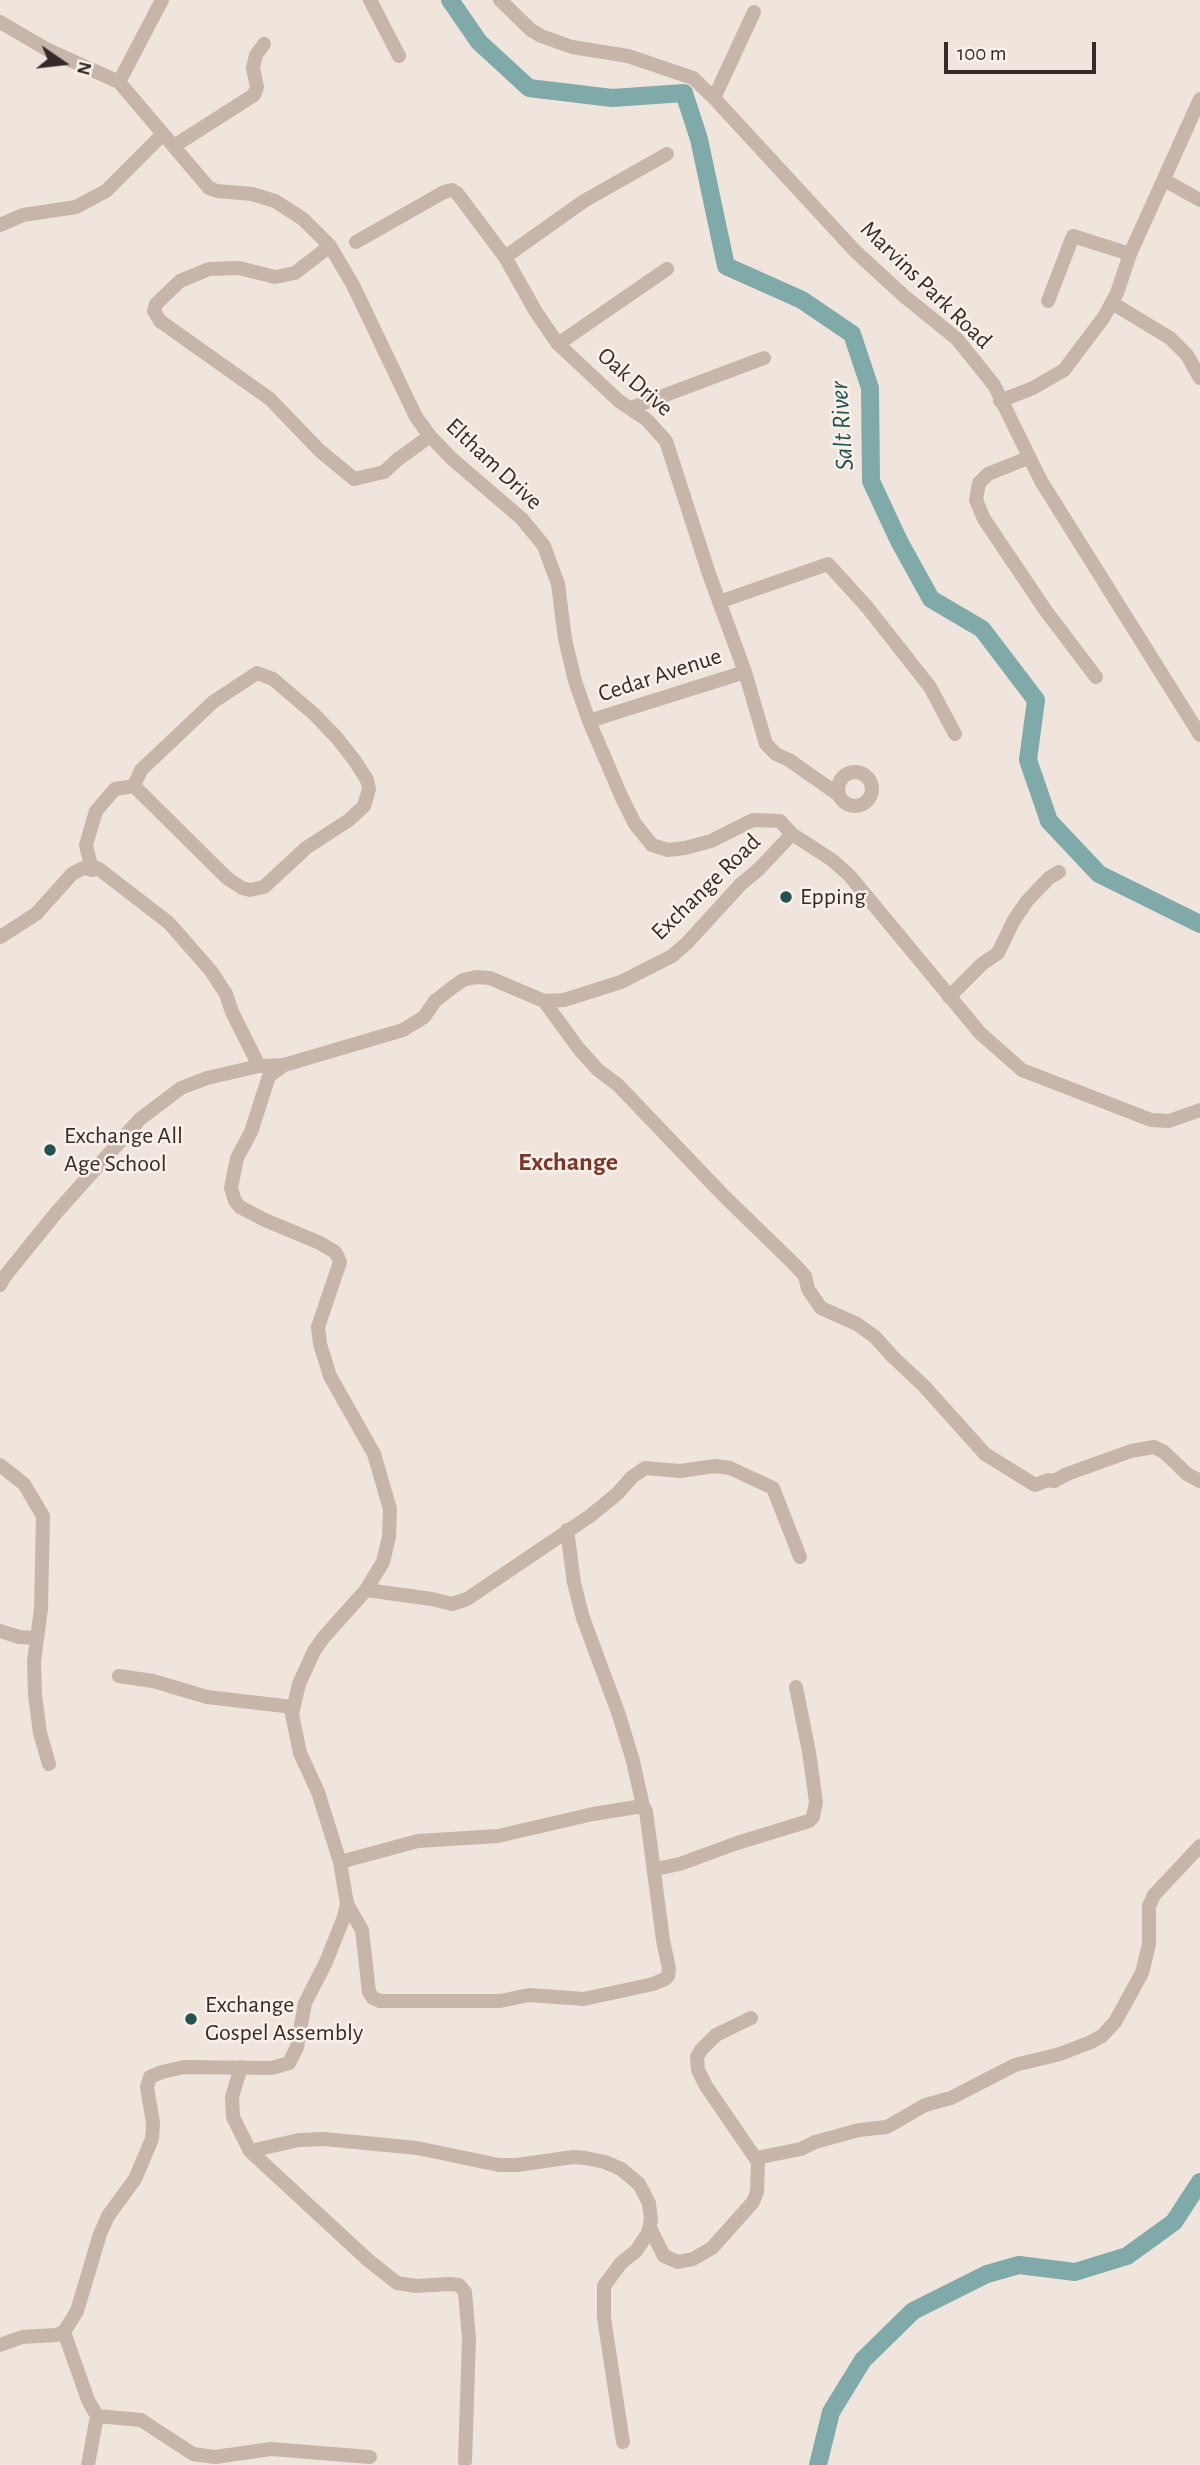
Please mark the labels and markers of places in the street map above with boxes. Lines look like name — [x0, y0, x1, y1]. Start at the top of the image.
place label: Epping — [800, 883, 866, 911]
marker: Epping — [778, 889, 794, 905]
place label: Exchange All Age School — [64, 1122, 183, 1178]
marker: Exchange All Age School — [42, 1142, 58, 1158]
place label: Exchange Gospel Assembly — [205, 1991, 363, 2047]
marker: Exchange Gospel Assembly — [183, 2011, 199, 2027]

